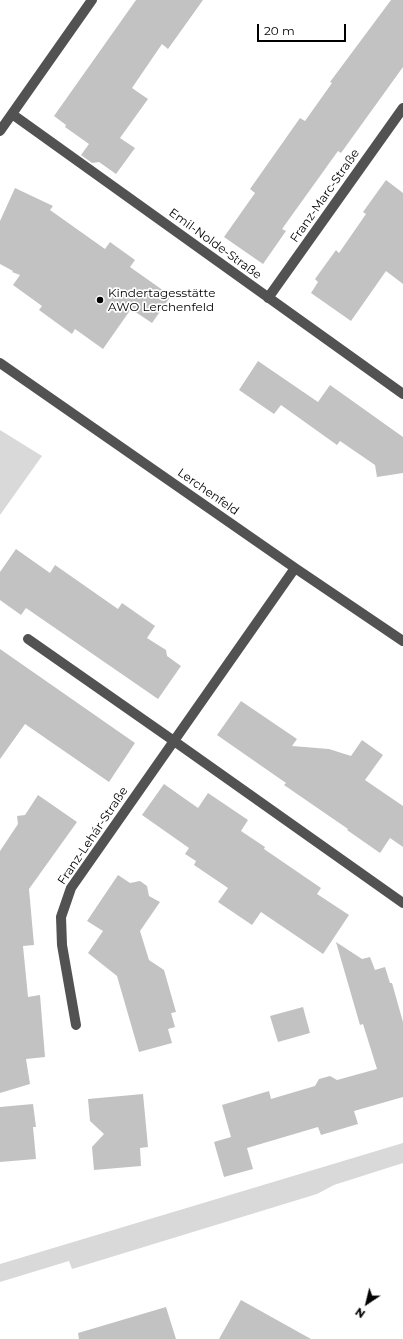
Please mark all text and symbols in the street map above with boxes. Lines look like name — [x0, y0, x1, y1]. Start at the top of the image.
scale bar — [259, 16, 348, 42]
text: 20 m — [264, 23, 295, 38]
street label: Franz-Marc-Straße — [287, 147, 363, 245]
street label: Emil-Nolde-Straße — [166, 206, 264, 282]
place label: Kindertagesstätte AWO Lerchenfeld — [108, 286, 215, 314]
marker: Kindertagesstätte AWO Lerchenfeld — [95, 295, 105, 305]
street label: Lerchenfeld — [175, 466, 241, 518]
street label: Franz-Lehár-Straße — [55, 784, 131, 888]
north arrow — [347, 1283, 387, 1323]
text: N — [352, 1305, 368, 1321]

